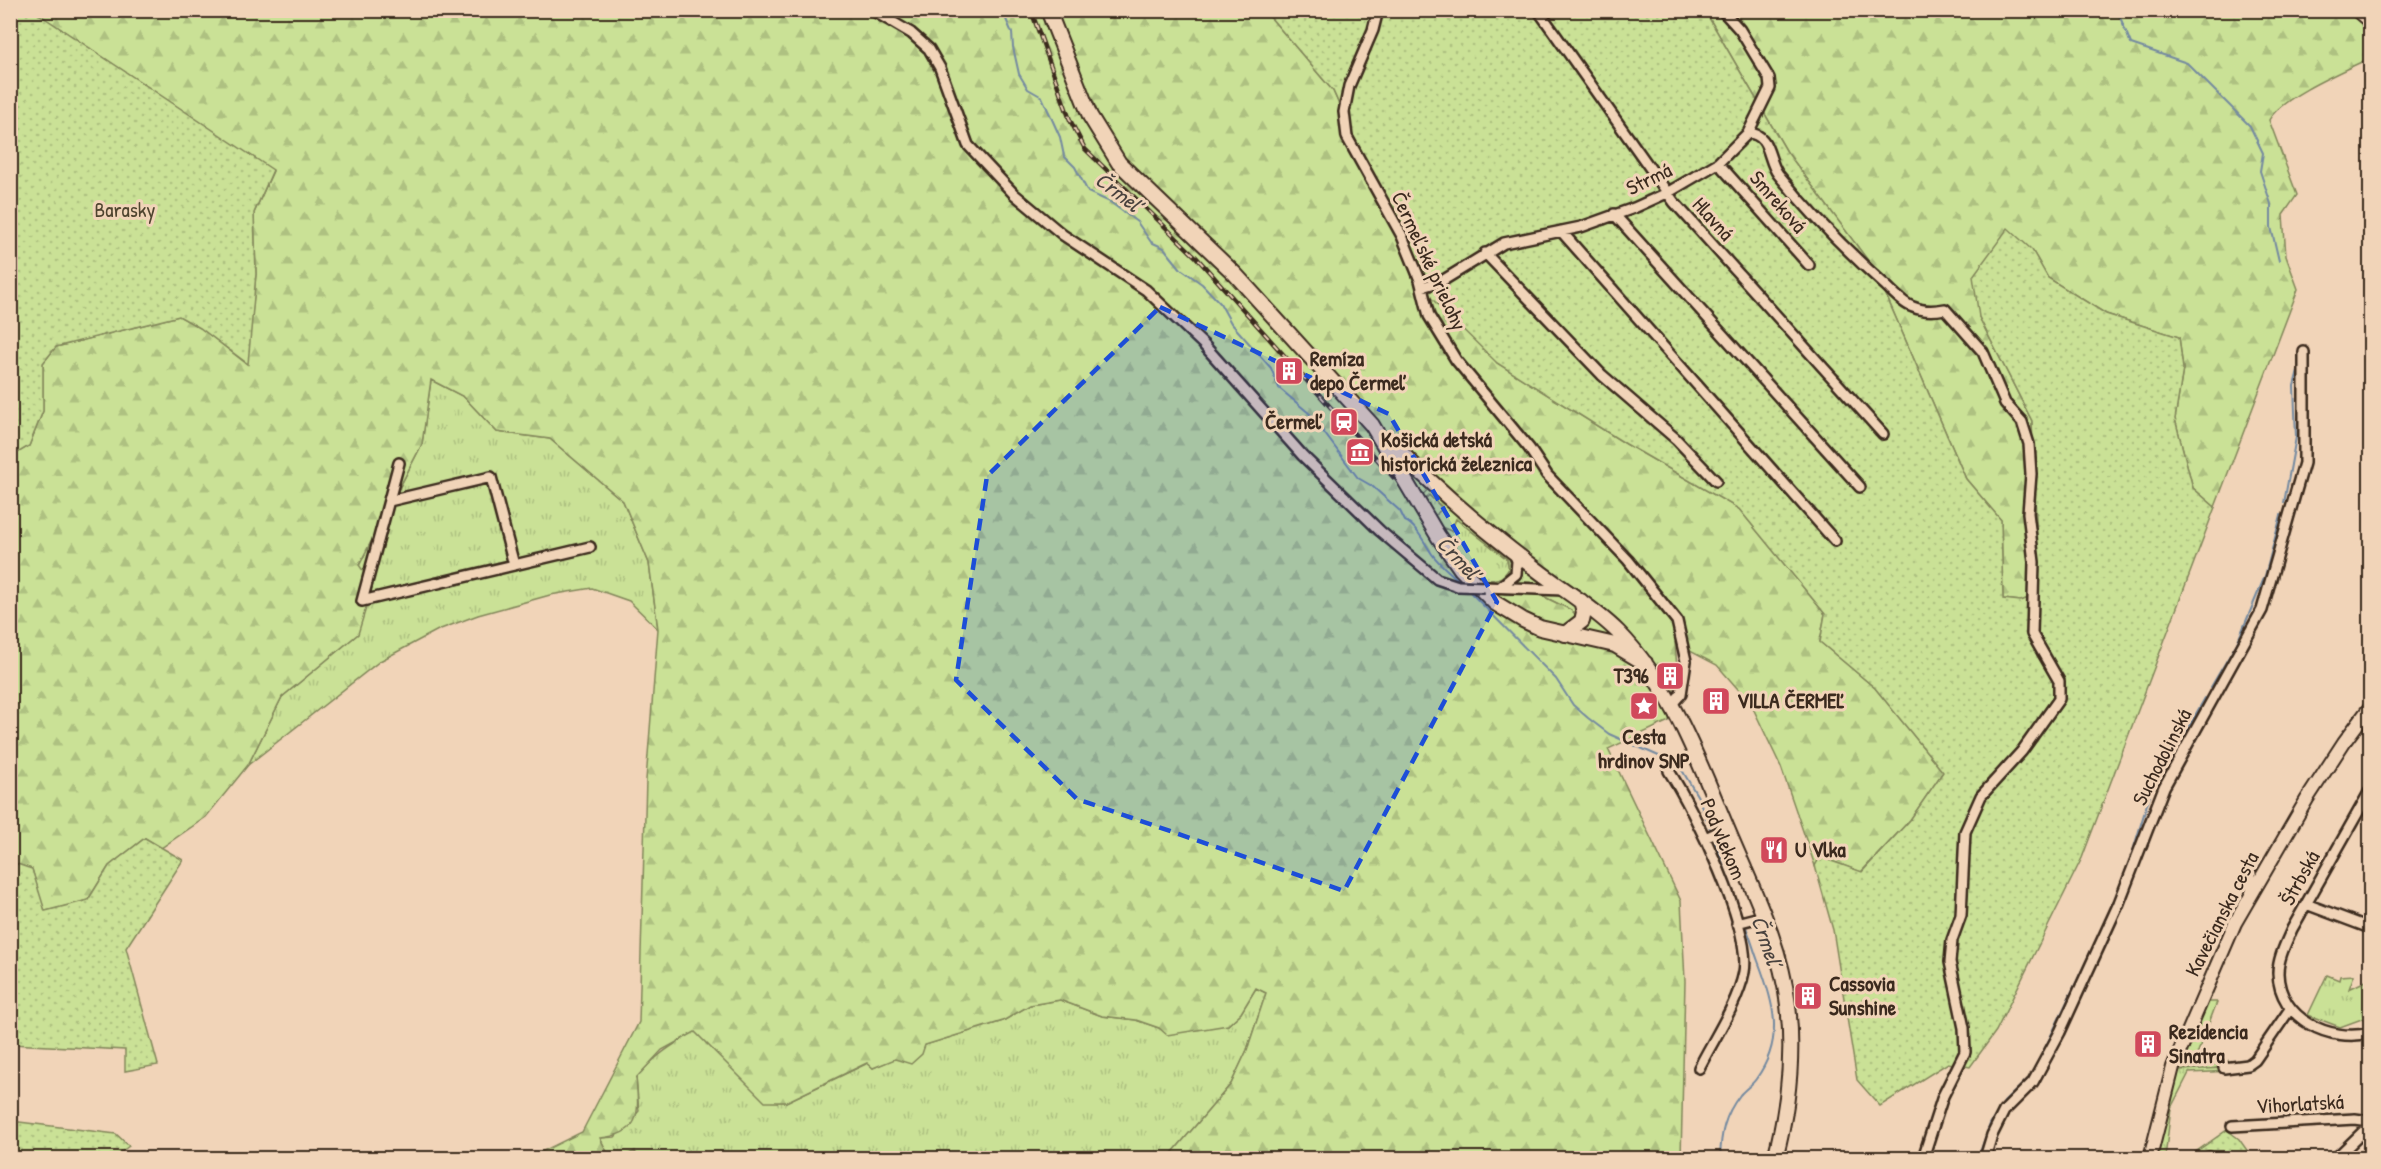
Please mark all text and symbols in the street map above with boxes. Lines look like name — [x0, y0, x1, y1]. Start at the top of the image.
street label: Strmá — [1621, 155, 1676, 202]
water label: Črmeľ — [1089, 164, 1151, 222]
street label: Smreková — [1743, 164, 1814, 239]
street label: Čermeľské prielohy — [1385, 187, 1474, 335]
street label: Hlavná — [1686, 190, 1741, 247]
park label: Barasky — [95, 195, 156, 224]
place label: Remíza depo Čermeľ — [1310, 344, 1407, 398]
building icon: Remíza depo Čermeľ — [1273, 355, 1305, 387]
station icon: Čermeľ — [1328, 406, 1360, 438]
place label: Čermeľ — [1265, 407, 1323, 436]
place label: Košická detská historická železnica — [1381, 425, 1533, 478]
museum icon: Košická detská historická železnica — [1344, 436, 1376, 468]
water label: Črmeľ — [1430, 529, 1490, 590]
building icon: T396 — [1654, 660, 1686, 692]
place label: T396 — [1613, 661, 1650, 690]
building icon: VILLA ČERMEĽ — [1700, 685, 1732, 717]
place label: VILLA ČERMEĽ — [1737, 686, 1845, 715]
place icon: Cesta hrdinov SNP — [1628, 690, 1660, 722]
street label: Suchodolinská — [2125, 703, 2198, 810]
place label: Cesta hrdinov SNP — [1598, 722, 1690, 775]
street label: Pod vlekom — [1693, 794, 1753, 884]
restaurant icon: U Vlka — [1758, 834, 1790, 866]
place label: U Vlka — [1795, 835, 1846, 864]
street label: Štrbská — [2273, 845, 2326, 910]
street label: Kavečianska cesta — [2178, 846, 2265, 981]
water label: Črmeľ — [1744, 912, 1791, 974]
place label: Cassovia Sunshine — [1829, 969, 1897, 1022]
building icon: Cassovia Sunshine — [1792, 980, 1824, 1012]
place label: Rezidencia Sinatra — [2169, 1017, 2248, 1070]
building icon: Rezidencia Sinatra — [2132, 1028, 2164, 1060]
street label: Vihorlatská — [2255, 1087, 2345, 1120]

